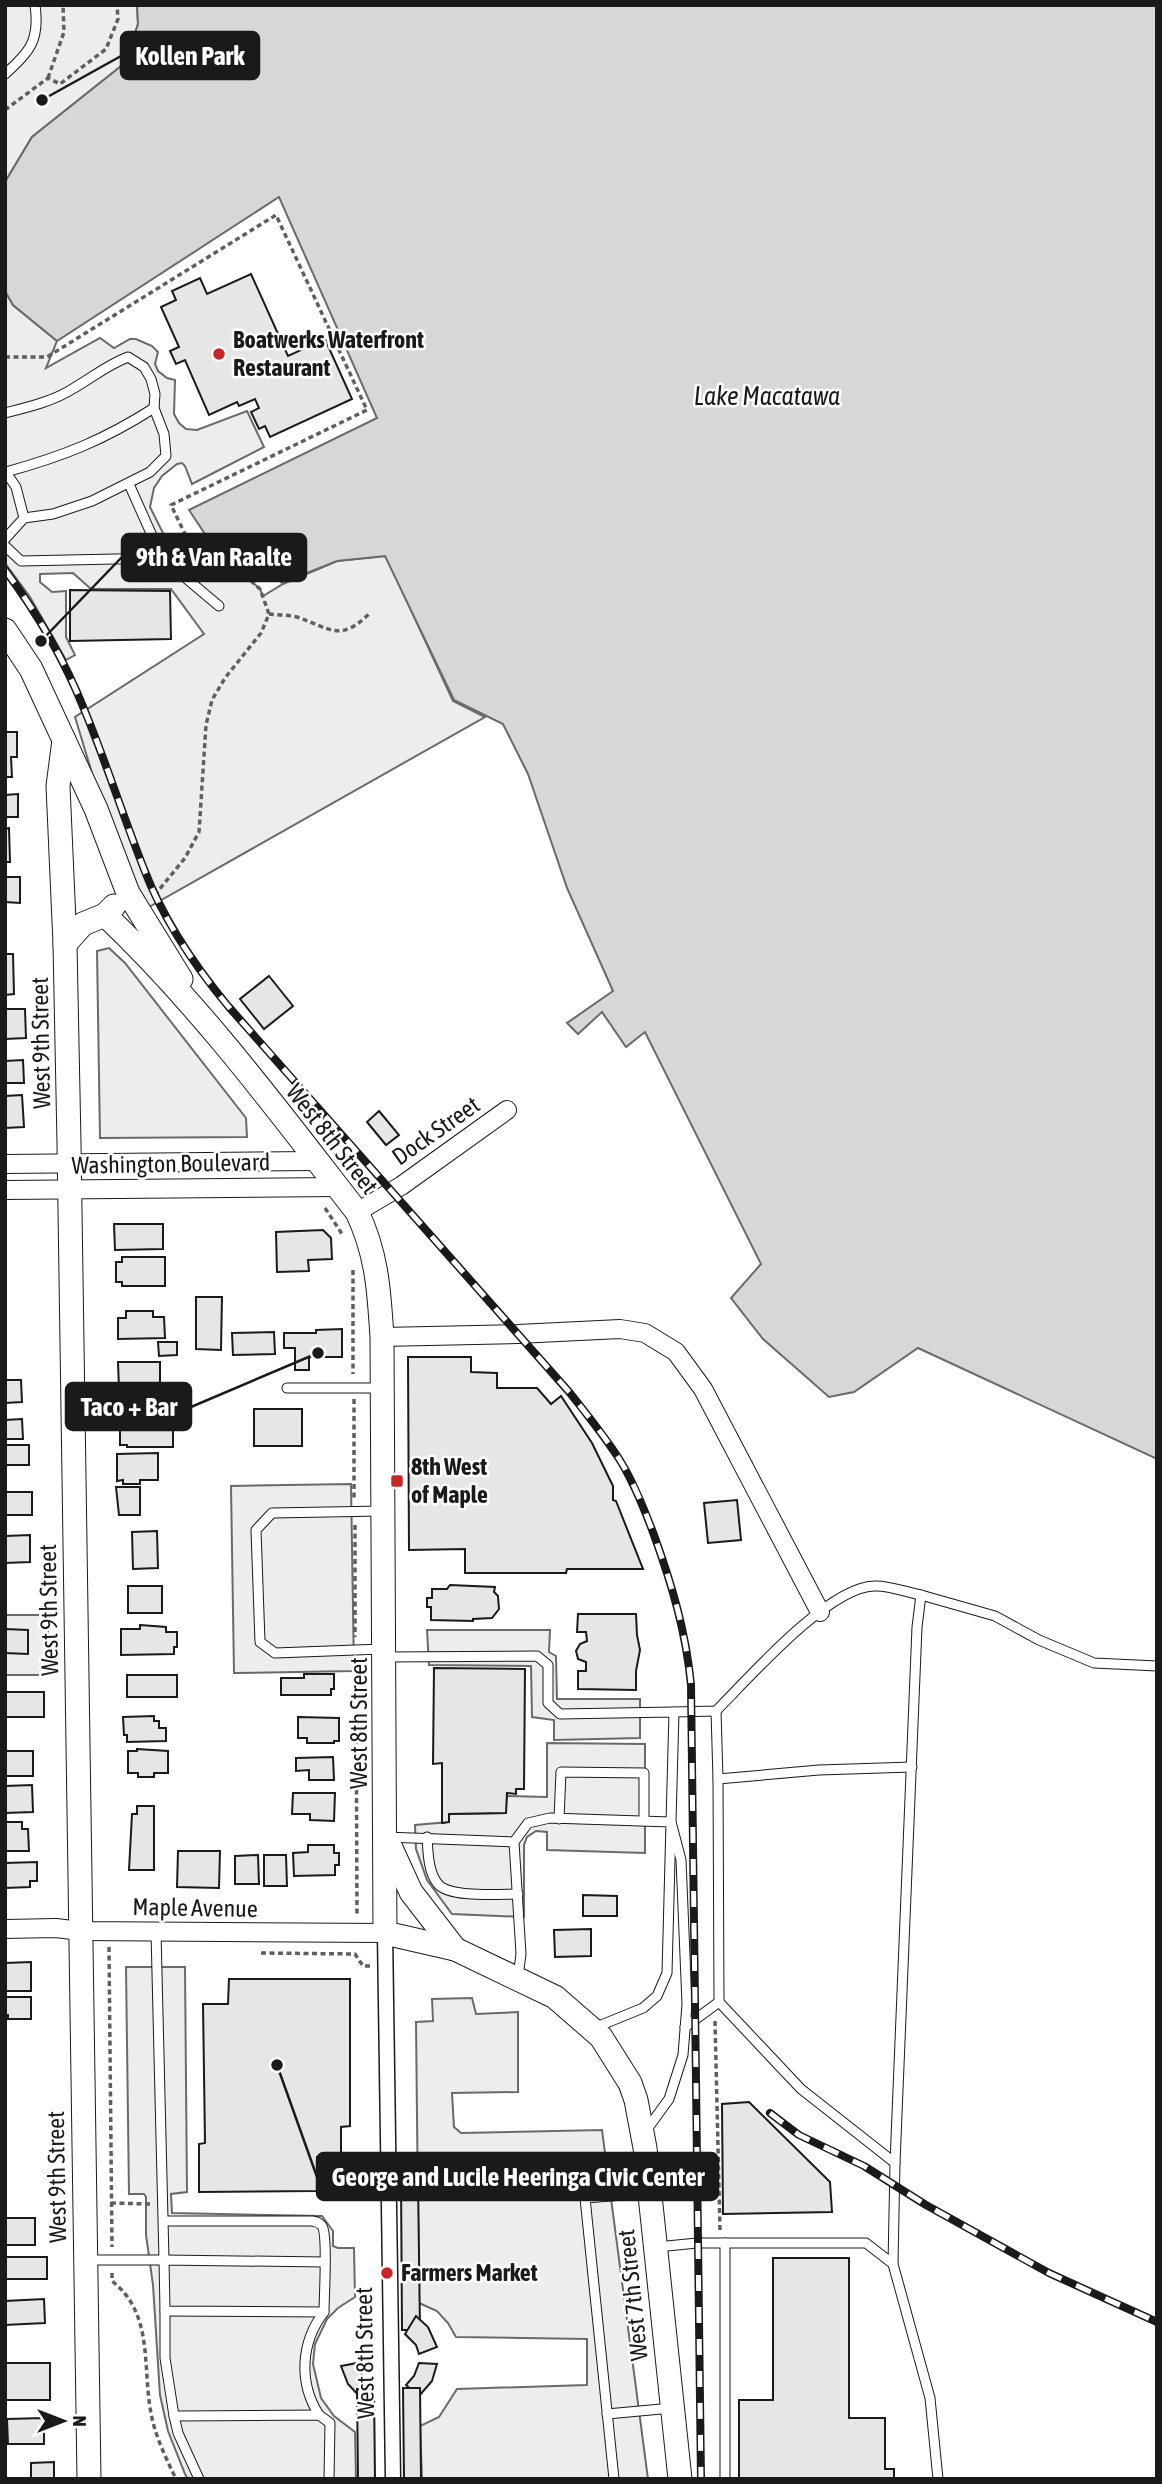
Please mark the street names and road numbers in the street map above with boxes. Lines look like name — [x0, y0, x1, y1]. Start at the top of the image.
street label: West 9th Street — [26, 977, 55, 1109]
street label: West 8th Street — [281, 1078, 384, 1199]
street label: Dock Street — [387, 1091, 485, 1170]
street label: Washington Boulevard — [71, 1148, 271, 1179]
street label: West 9th Street — [34, 1544, 63, 1676]
street label: West 8th Street — [345, 1657, 372, 1789]
street label: Maple Avenue — [132, 1893, 258, 1922]
street label: West 9th Street — [42, 2111, 71, 2243]
street label: West 7th Street — [612, 2228, 653, 2362]
street label: West 8th Street — [350, 2287, 379, 2419]

